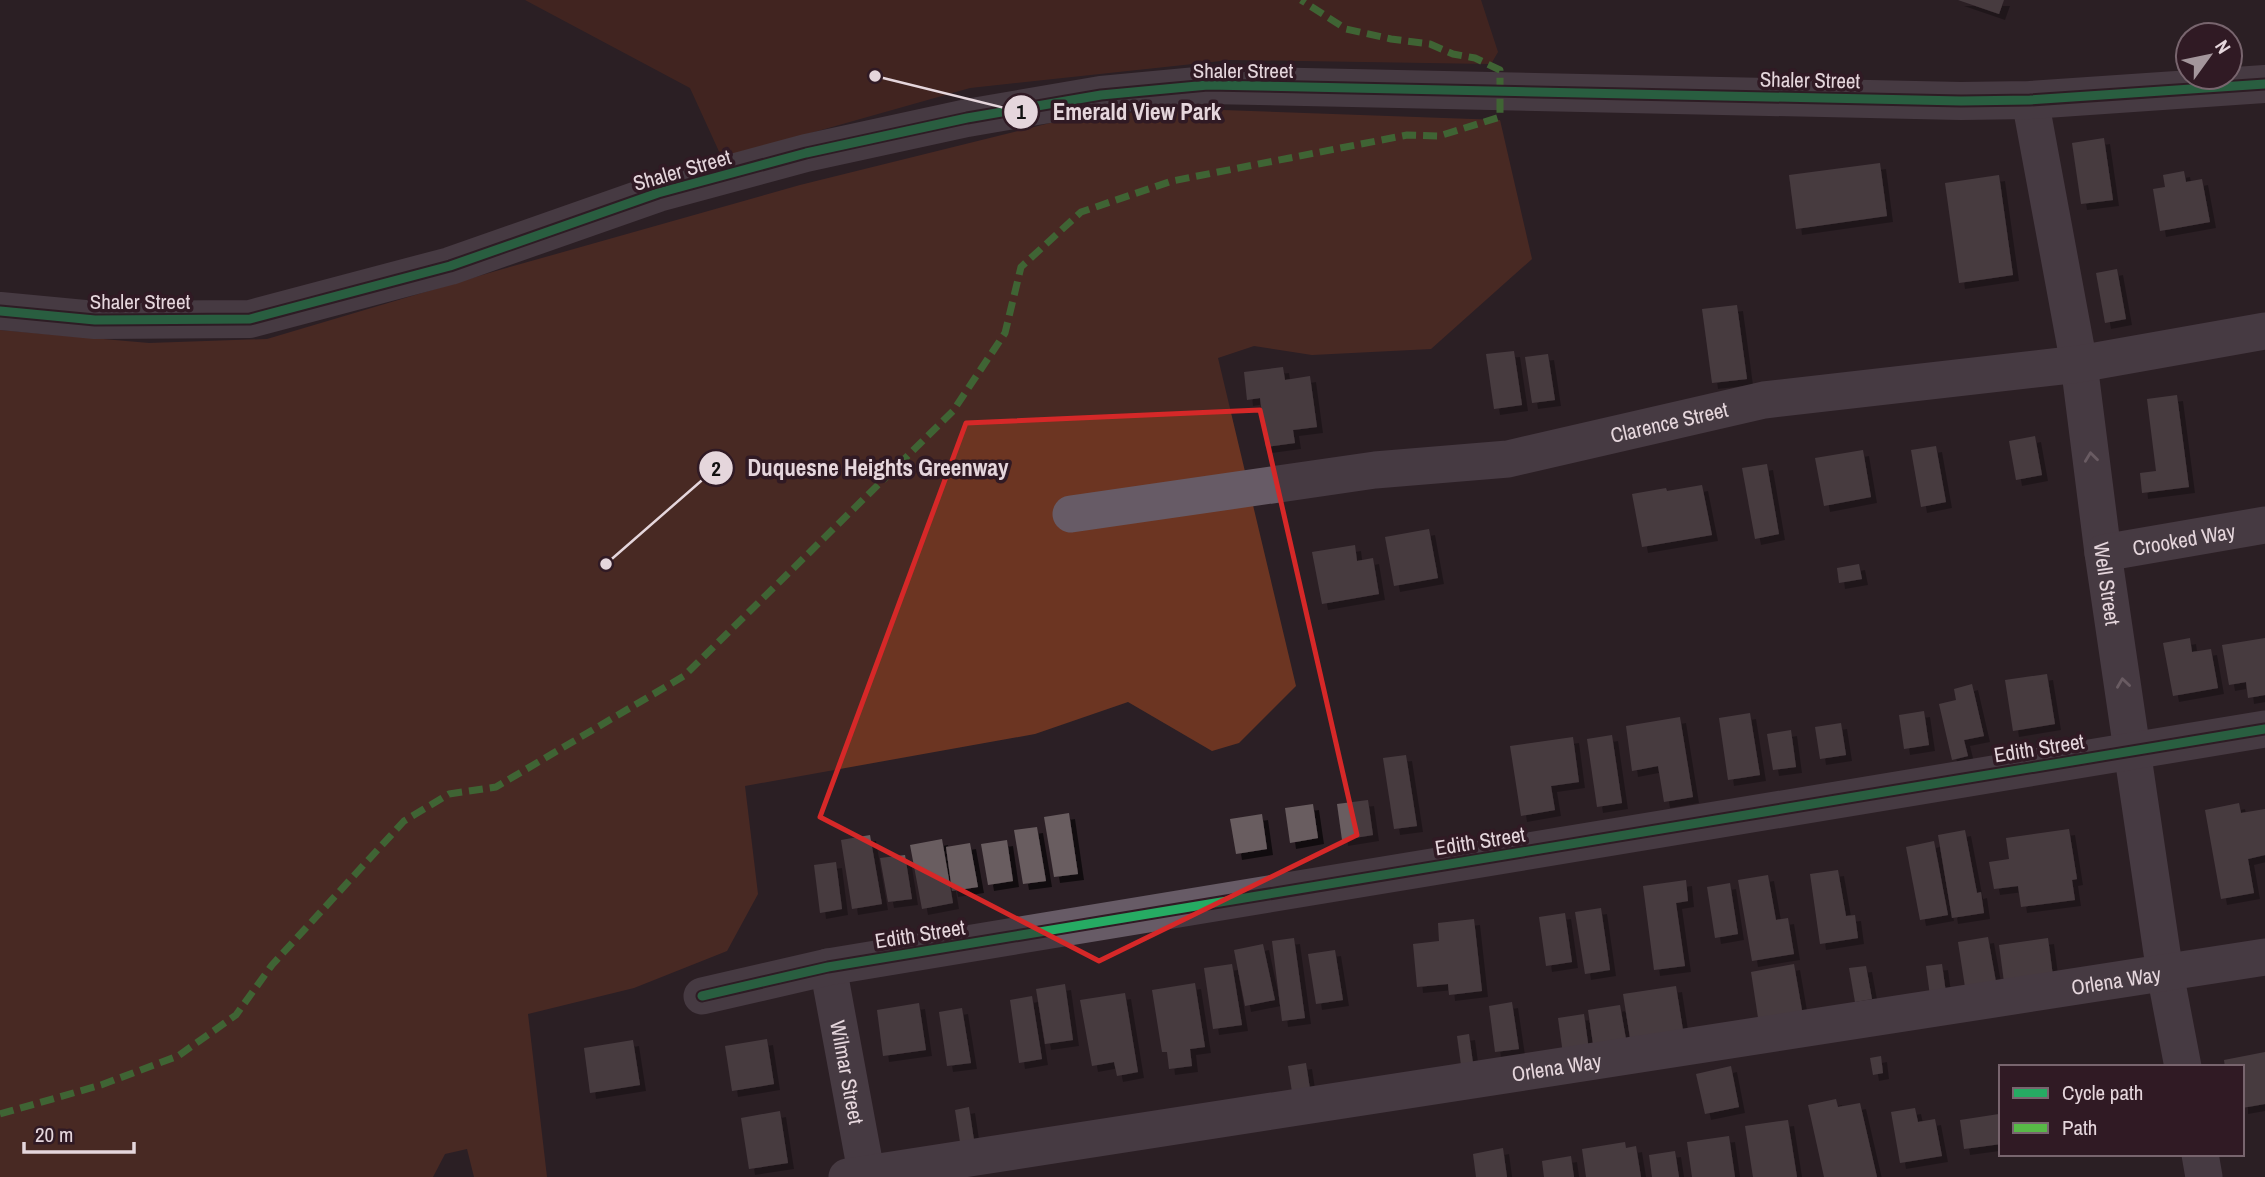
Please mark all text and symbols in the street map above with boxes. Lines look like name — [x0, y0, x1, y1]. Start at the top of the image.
north arrow — [2174, 21, 2244, 91]
text: N — [2209, 35, 2237, 59]
street label: Shaler Street — [1193, 56, 1293, 85]
street label: Shaler Street — [1759, 65, 1861, 95]
callout: Emerald View Park — [1003, 90, 1235, 134]
text: Emerald View Park — [1053, 96, 1222, 127]
text: 1 — [1016, 97, 1026, 126]
street label: Shaler Street — [630, 142, 735, 198]
street label: Shaler Street — [90, 287, 190, 316]
street label: Clarence Street — [1608, 394, 1731, 449]
callout: Duquesne Heights Greenway — [699, 446, 1023, 490]
text: Duquesne Heights Greenway — [748, 452, 1009, 483]
one-way arrow — [2084, 452, 2099, 463]
text: 2 — [711, 454, 721, 483]
street label: Crooked Way — [2130, 516, 2238, 562]
street label: Well Street — [2087, 540, 2128, 628]
one-way arrow — [2115, 677, 2130, 689]
street label: Edith Street — [1992, 727, 2086, 769]
street label: Edith Street — [1433, 820, 1527, 862]
street label: Edith Street — [873, 913, 967, 955]
street label: Orlena Way — [2069, 959, 2163, 1001]
street label: Wilmar Street — [824, 1018, 871, 1127]
street label: Orlena Way — [1510, 1046, 1604, 1088]
legend — [1999, 1065, 2244, 1156]
text: Cycle path — [2062, 1078, 2143, 1107]
scale bar — [24, 1110, 135, 1154]
text: Path — [2062, 1113, 2097, 1142]
text: 20 m — [35, 1120, 73, 1149]

